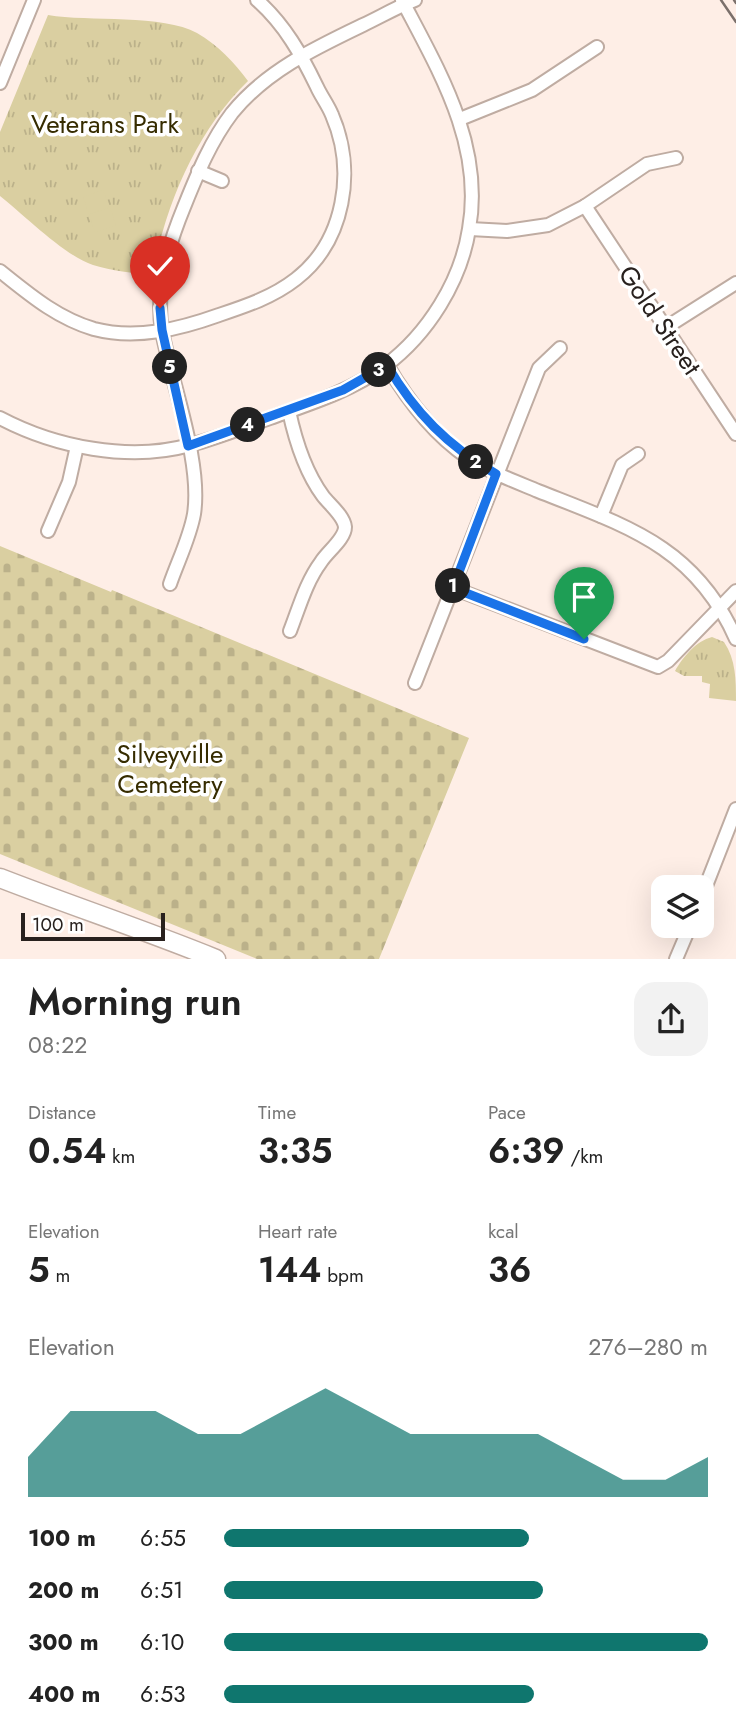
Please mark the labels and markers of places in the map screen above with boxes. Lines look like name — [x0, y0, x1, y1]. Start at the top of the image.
pin — [130, 236, 190, 308]
pin: 5 — [152, 350, 188, 384]
pin: 3 — [362, 352, 396, 388]
pin: 4 — [230, 408, 266, 442]
pin: 2 — [458, 444, 494, 480]
pin — [554, 567, 614, 639]
pin: 1 — [435, 568, 470, 604]

